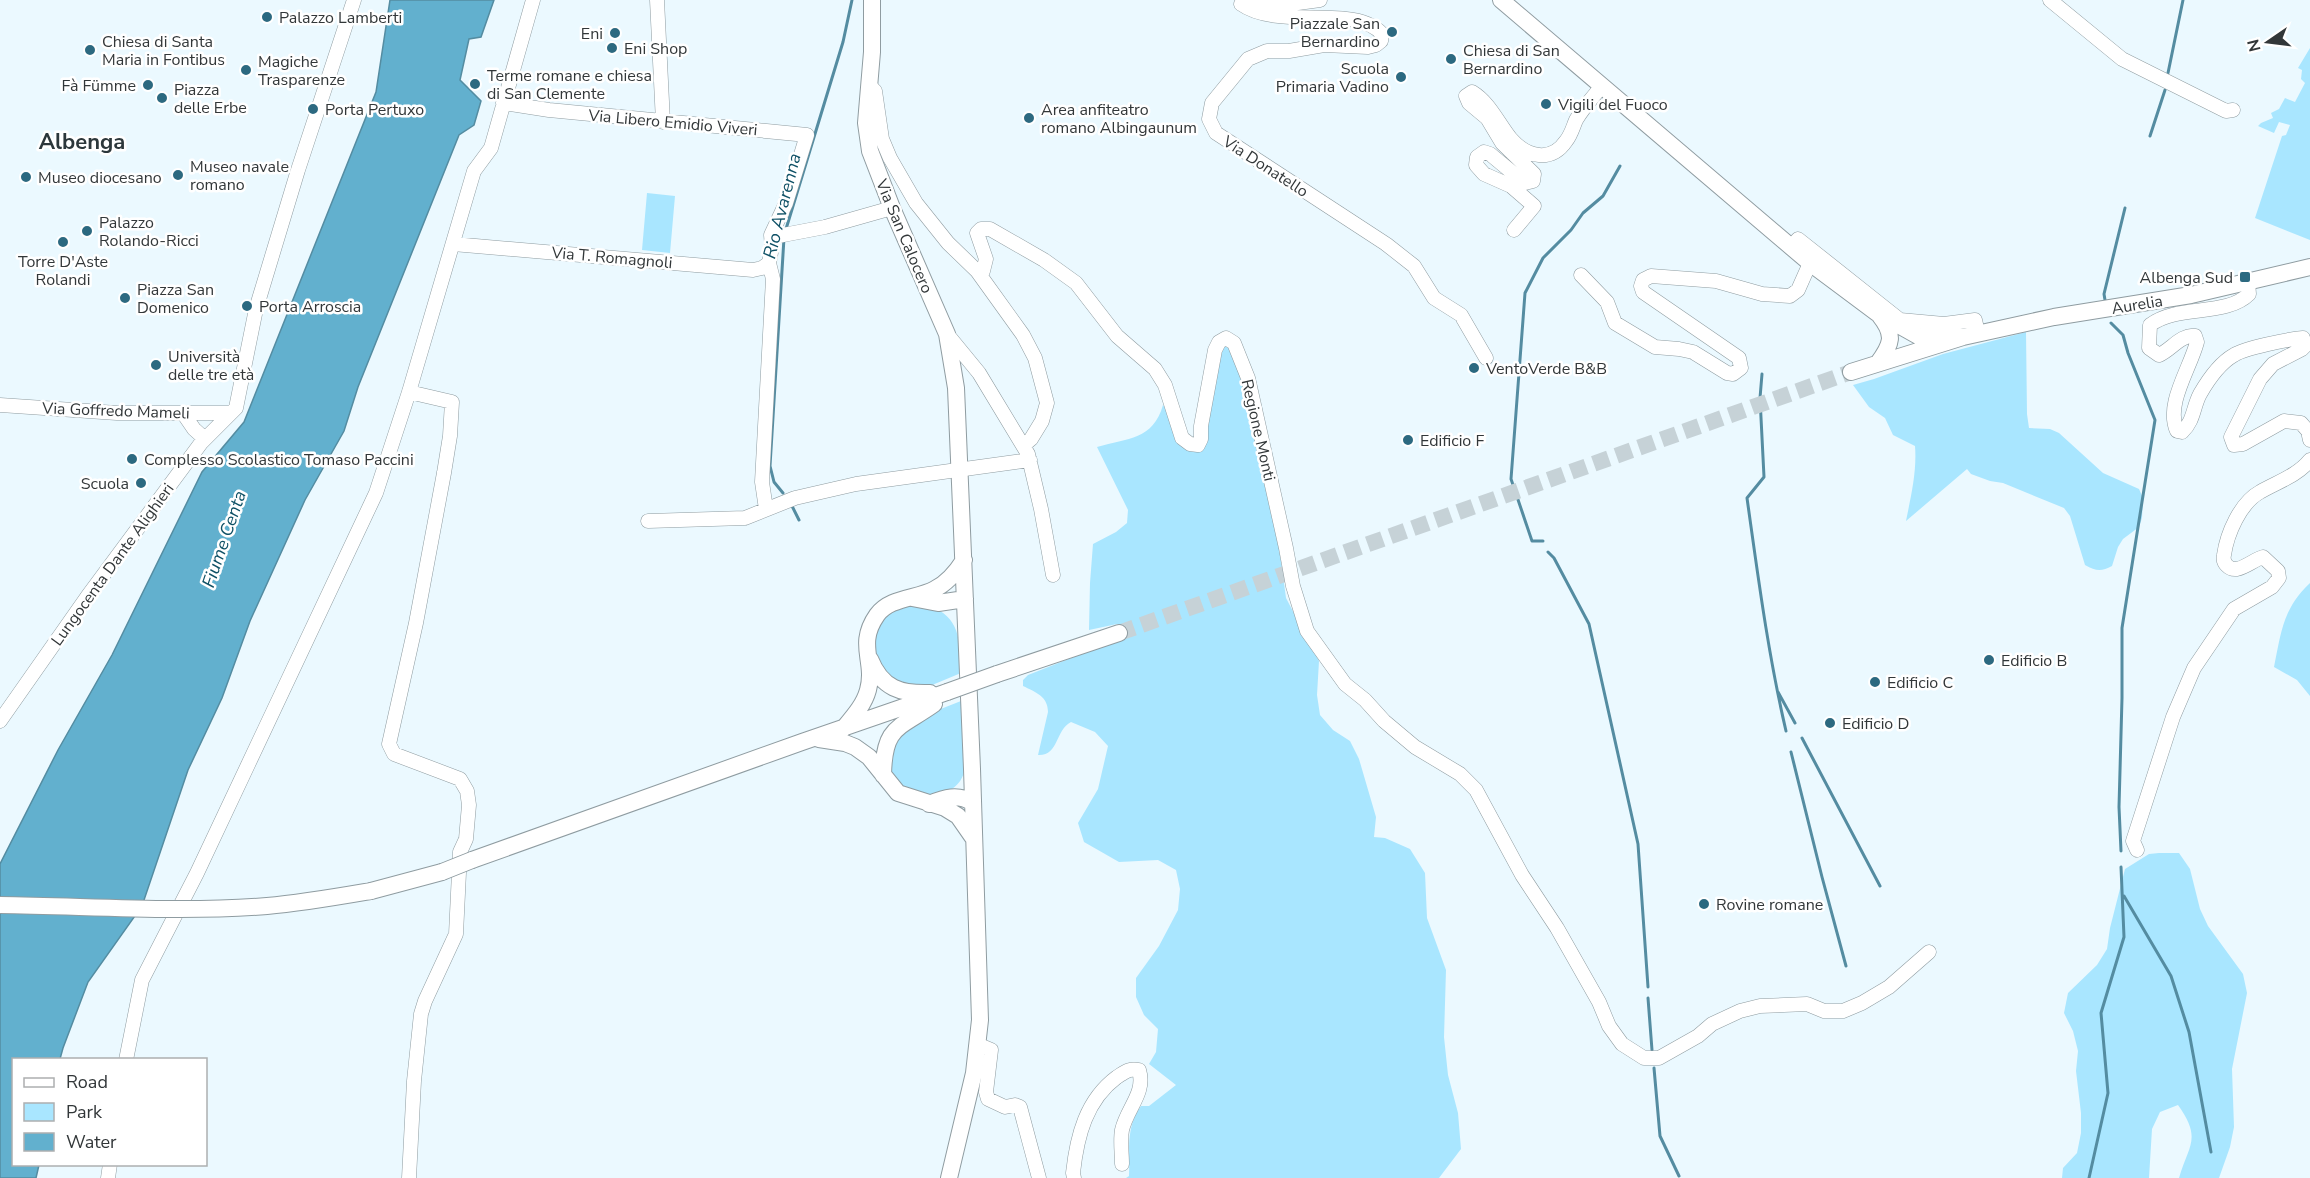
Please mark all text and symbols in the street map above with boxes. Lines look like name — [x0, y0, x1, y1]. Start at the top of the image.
place label: Palazzo Lamberti — [279, 7, 402, 29]
marker: Palazzo Lamberti — [260, 10, 274, 24]
north arrow — [2238, 12, 2298, 72]
place label: Piazzale San Bernardino — [1290, 13, 1380, 53]
place label: Eni — [581, 23, 603, 45]
marker: Piazzale San Bernardino — [1385, 25, 1399, 39]
marker: Eni — [608, 26, 622, 40]
place label: Chiesa di Santa Maria in Fontibus — [102, 31, 225, 71]
text: N — [2242, 37, 2267, 54]
place label: Eni Shop — [624, 38, 687, 60]
place label: Chiesa di San Bernardino — [1463, 40, 1560, 80]
marker: Eni Shop — [605, 41, 619, 55]
marker: Chiesa di Santa Maria in Fontibus — [83, 43, 97, 57]
place label: Magiche Trasparenze — [258, 51, 345, 91]
marker: Chiesa di San Bernardino — [1444, 52, 1458, 66]
place label: Scuola Primaria Vadino — [1276, 58, 1389, 98]
marker: Magiche Trasparenze — [239, 63, 253, 77]
place label: Terme romane e chiesa di San Clemente — [487, 65, 652, 105]
marker: Scuola Primaria Vadino — [1394, 70, 1408, 84]
place label: Fà Fümme — [61, 75, 136, 97]
marker: Terme romane e chiesa di San Clemente — [468, 77, 482, 91]
marker: Fà Fümme — [141, 78, 155, 92]
place label: Piazza delle Erbe — [174, 79, 247, 119]
marker: Piazza delle Erbe — [155, 91, 169, 105]
place label: Vigili del Fuoco — [1557, 94, 1668, 116]
marker: Vigili del Fuoco — [1539, 97, 1553, 111]
place label: Porta Pertuxo — [325, 99, 424, 121]
place label: Area anfiteatro romano Albingaunum — [1041, 99, 1197, 139]
marker: Porta Pertuxo — [306, 102, 320, 116]
street label: Via Libero Emidio Viveri — [586, 105, 758, 141]
marker: Area anfiteatro romano Albingaunum — [1022, 111, 1036, 125]
district label: Albenga — [39, 127, 125, 157]
street label: Via Donatello — [1218, 130, 1313, 203]
water label: Rio Avarenna — [757, 151, 807, 261]
place label: Museo navale romano — [190, 156, 289, 196]
place label: Museo diocesano — [38, 167, 162, 189]
marker: Museo navale romano — [171, 168, 185, 182]
marker: Museo diocesano — [19, 170, 33, 184]
street label: Via San Calocero — [870, 175, 938, 297]
place label: Palazzo Rolando-Ricci — [99, 212, 199, 252]
marker: Palazzo Rolando-Ricci — [80, 224, 94, 238]
marker: Torre D'Aste Rolandi — [56, 235, 70, 249]
street label: Via T. Romagnoli — [550, 242, 673, 274]
place label: Torre D'Aste Rolandi — [18, 251, 108, 291]
place label: Albenga Sud — [2140, 267, 2233, 289]
marker: Albenga Sud — [2238, 270, 2252, 284]
place label: Piazza San Domenico — [137, 279, 214, 319]
street label: Aurelia — [2110, 290, 2164, 320]
marker: Piazza San Domenico — [118, 291, 132, 305]
place label: Porta Arroscia — [259, 296, 361, 318]
marker: Porta Arroscia — [240, 299, 254, 313]
place label: Università delle tre età — [168, 346, 254, 386]
marker: Università delle tre età — [149, 358, 163, 372]
place label: VentoVerde B&B — [1485, 358, 1607, 380]
marker: VentoVerde B&B — [1467, 361, 1481, 375]
street label: Regione Monti — [1236, 377, 1280, 483]
street label: Via Goffredo Mameli — [41, 397, 190, 425]
place label: Edificio F — [1420, 430, 1484, 452]
marker: Edificio F — [1401, 433, 1415, 447]
place label: Complesso Scolastico Tomaso Paccini — [144, 449, 414, 471]
marker: Complesso Scolastico Tomaso Paccini — [125, 452, 139, 466]
place label: Scuola — [81, 473, 129, 495]
marker: Scuola — [134, 476, 148, 490]
street label: Lungocenta Dante Alighieri — [46, 479, 179, 650]
water label: Fiume Centa — [196, 487, 252, 591]
place label: Edificio B — [2001, 650, 2067, 672]
marker: Edificio B — [1982, 653, 1996, 667]
place label: Edificio C — [1887, 672, 1953, 694]
marker: Edificio C — [1868, 675, 1882, 689]
place label: Edificio D — [1842, 713, 1909, 735]
marker: Edificio D — [1823, 716, 1837, 730]
place label: Rovine romane — [1716, 894, 1823, 916]
marker: Rovine romane — [1697, 897, 1711, 911]
legend — [12, 1058, 207, 1166]
text: Road — [66, 1070, 108, 1094]
text: Park — [66, 1100, 103, 1124]
text: Water — [66, 1130, 117, 1154]

